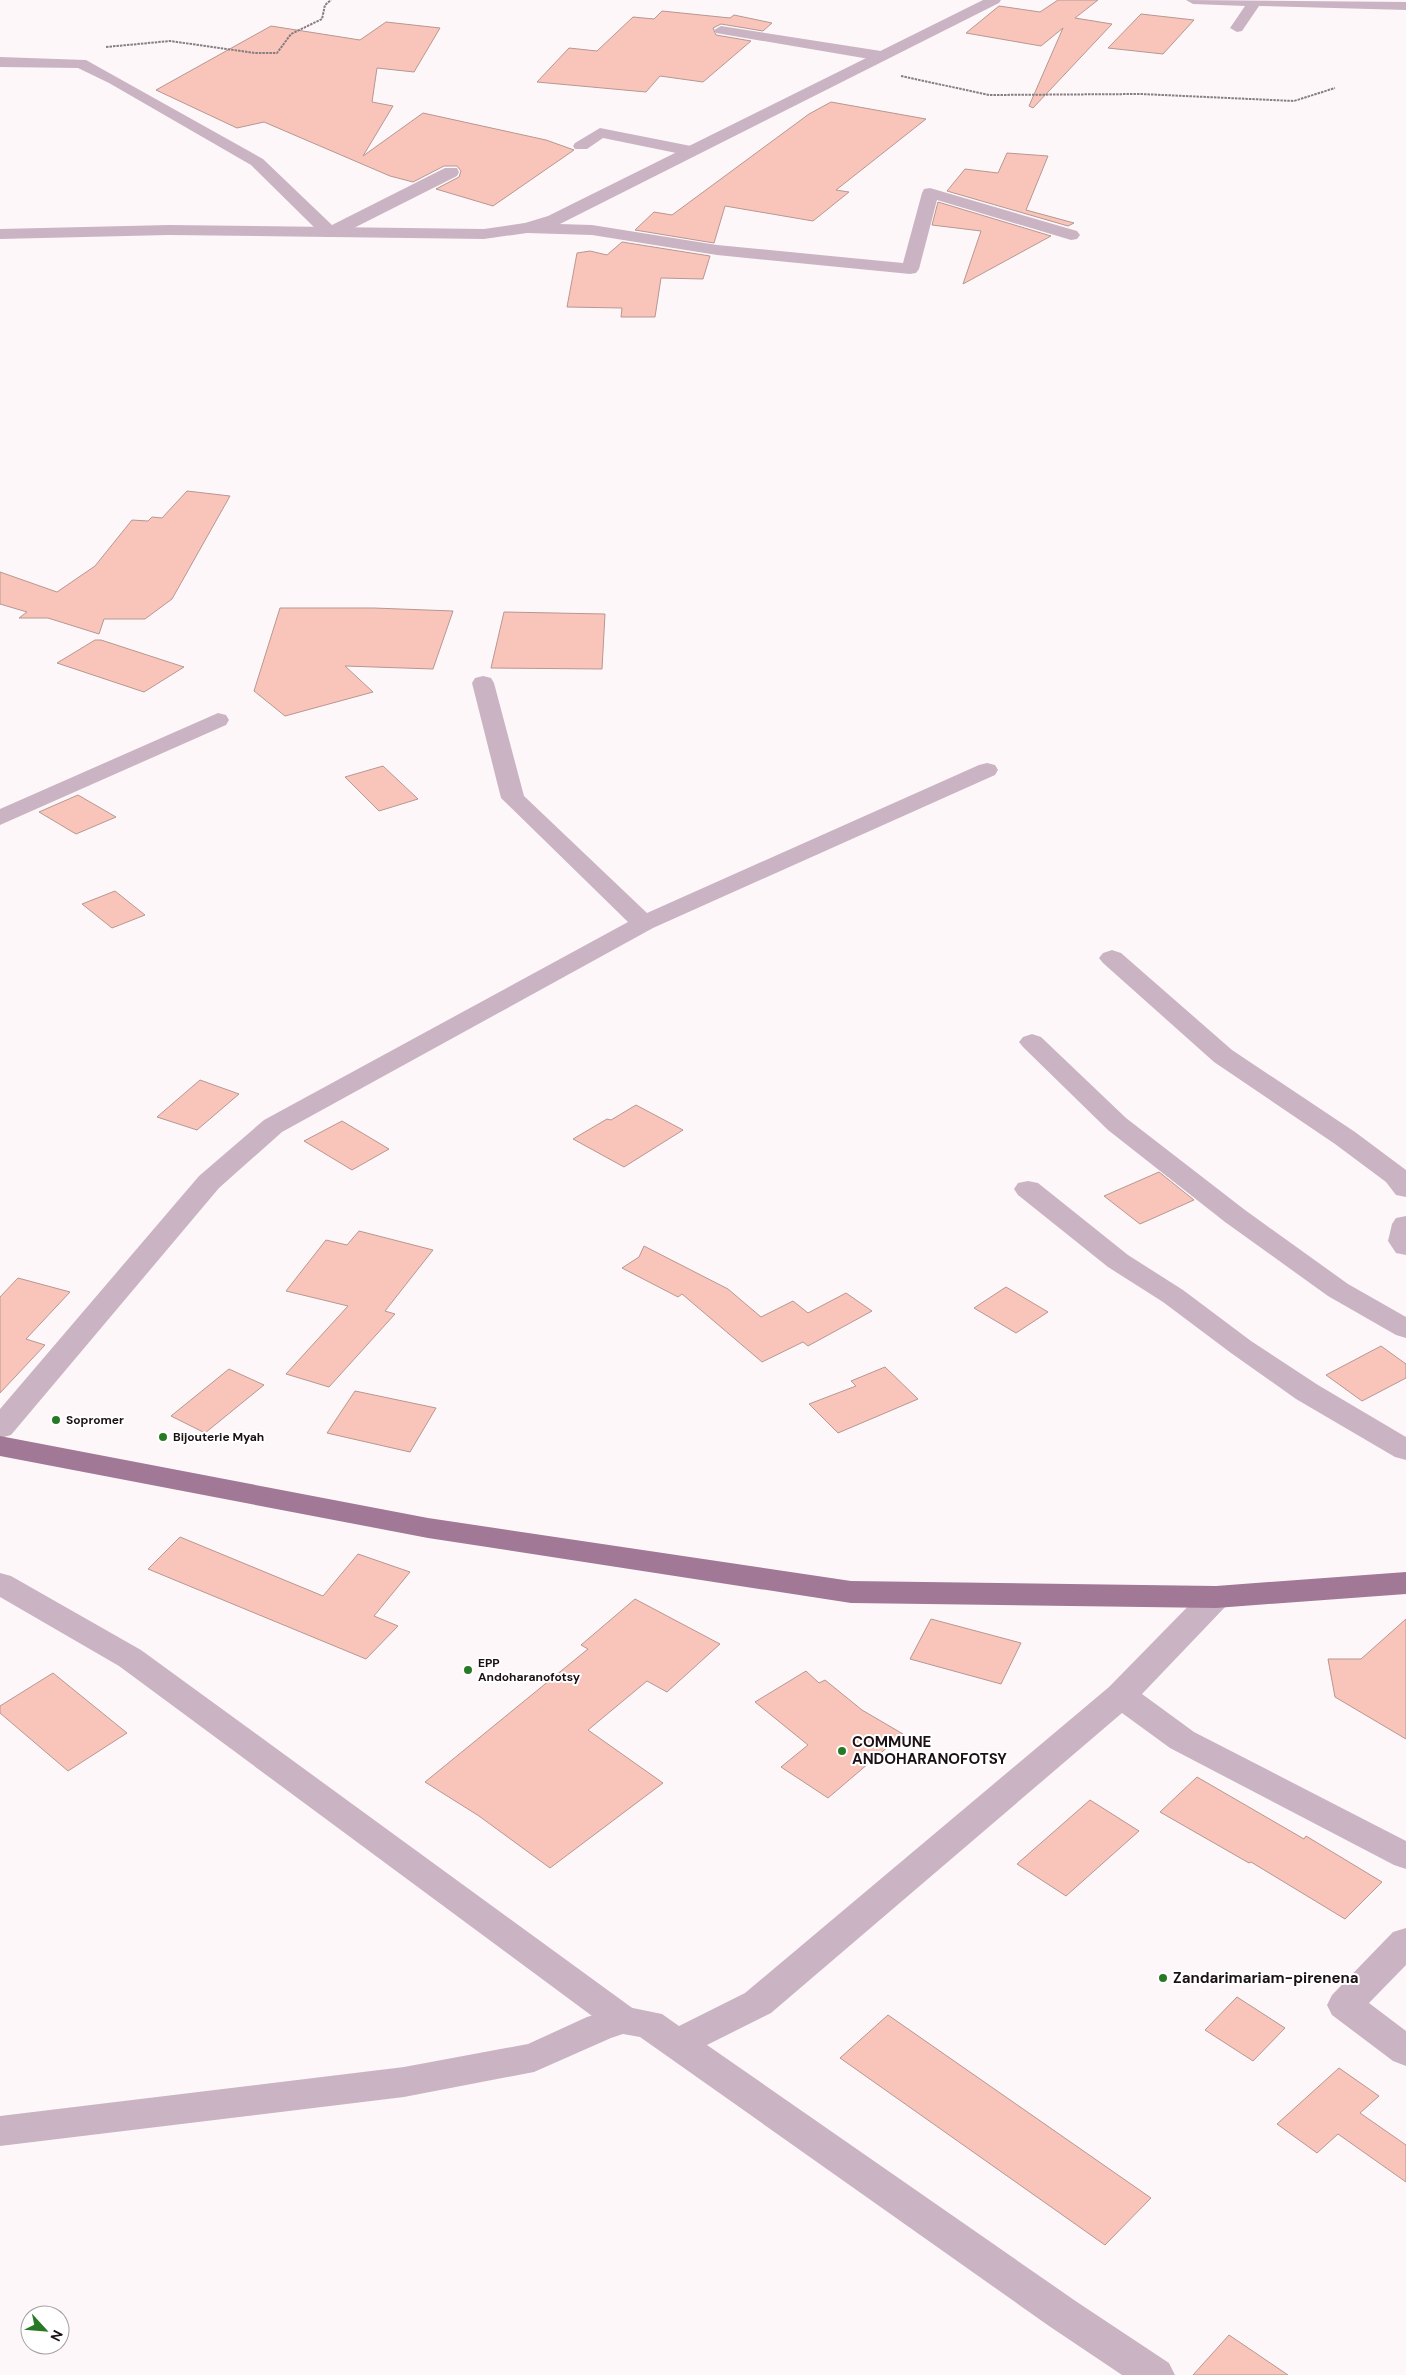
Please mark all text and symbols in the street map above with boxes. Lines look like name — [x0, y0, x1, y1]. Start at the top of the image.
place label: Sopromer — [66, 1412, 124, 1428]
marker: Sopromer — [50, 1414, 62, 1426]
place label: Bijouterie Myah — [173, 1429, 264, 1445]
marker: Bijouterie Myah — [157, 1431, 169, 1443]
place label: EPP Andoharanofotsy — [478, 1655, 581, 1685]
marker: EPP Andoharanofotsy — [462, 1664, 474, 1676]
place label: COMMUNE ANDOHARANOFOTSY — [852, 1732, 1007, 1769]
marker: COMMUNE ANDOHARANOFOTSY — [836, 1745, 848, 1757]
place label: Zandarimariam-pirenena — [1173, 1968, 1359, 1988]
marker: Zandarimariam-pirenena — [1157, 1972, 1169, 1984]
north arrow — [20, 2305, 70, 2355]
text: N — [46, 2327, 67, 2344]

